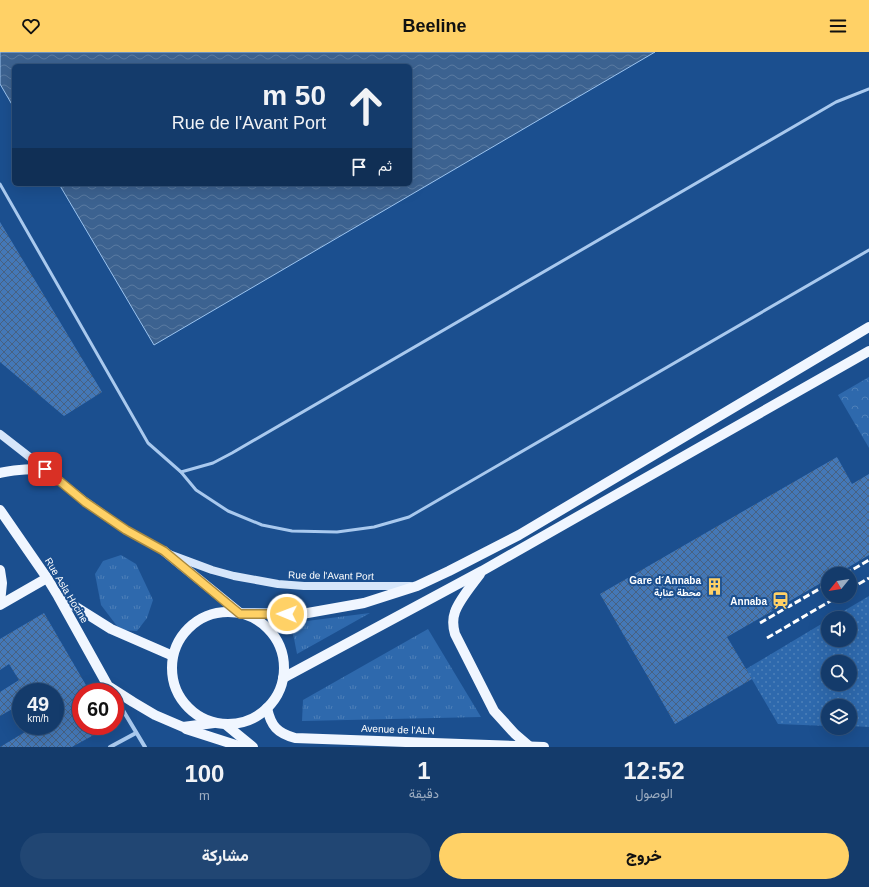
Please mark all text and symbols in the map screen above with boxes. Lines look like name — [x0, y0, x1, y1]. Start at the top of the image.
icon: heart — [20, 15, 42, 37]
icon: menu — [827, 15, 849, 37]
text: Beeline — [402, 16, 467, 36]
text: 50 m — [262, 80, 326, 111]
icon: ahead — [340, 80, 392, 132]
text: Rue de l'Avant Port — [172, 113, 326, 133]
icon: arrive — [348, 156, 370, 178]
text: ثم — [378, 157, 392, 174]
pin — [28, 452, 62, 486]
icon: arrive — [34, 458, 56, 480]
street label: Rue Asla Hocine — [43, 556, 91, 625]
north arrow — [821, 567, 857, 603]
map controls — [821, 567, 857, 735]
street label: Rue de l'Avant Port — [288, 569, 374, 582]
place label: Gare d´Annaba محطة عنابة — [629, 575, 702, 599]
building icon: Gare d´Annaba محطة عنابة — [704, 576, 724, 596]
station icon: Annaba — [770, 591, 790, 611]
position arrow — [266, 593, 308, 635]
place label: Annaba — [730, 596, 767, 607]
button: sound — [821, 611, 857, 647]
button: search — [821, 655, 857, 691]
speed limit sign: 60 — [72, 683, 124, 735]
text: 49 — [27, 693, 49, 715]
button: layers — [821, 699, 857, 735]
text: km/h — [27, 713, 49, 724]
street label: Avenue de l'ALN — [361, 723, 435, 736]
text: 1 — [417, 757, 431, 784]
text: 12:52 — [623, 757, 685, 784]
text: 100 — [184, 760, 224, 787]
text: دقيقة — [409, 786, 439, 801]
text: الوصول — [635, 786, 673, 801]
text: m — [199, 788, 210, 803]
button: مشاركة — [20, 833, 431, 879]
button: خروج — [439, 833, 849, 879]

